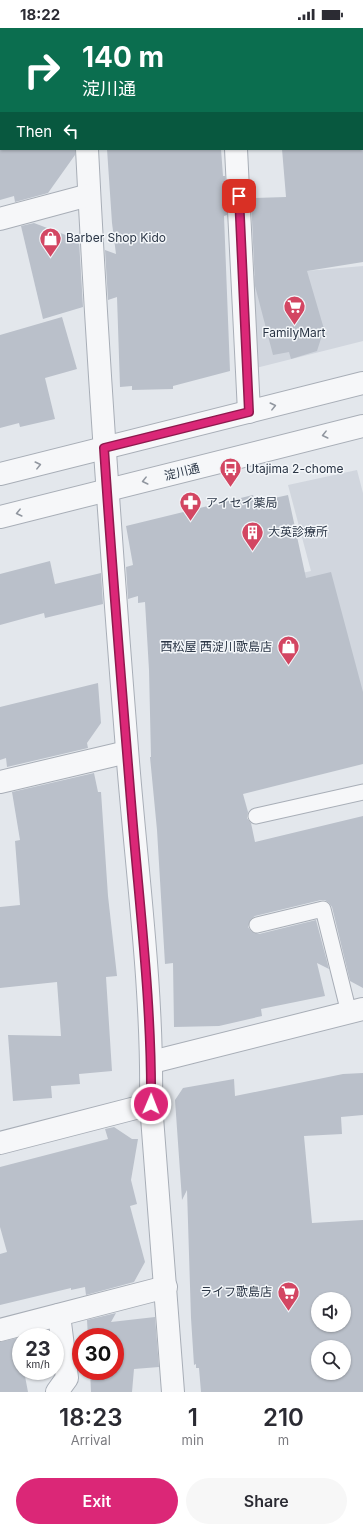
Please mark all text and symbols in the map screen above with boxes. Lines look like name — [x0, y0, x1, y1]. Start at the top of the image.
text: 18:22 — [20, 5, 60, 24]
text: 140 m — [82, 40, 164, 74]
icon: right — [16, 44, 68, 96]
text: 淀川通 — [82, 78, 136, 99]
icon: left — [60, 120, 82, 142]
text: Then — [16, 122, 52, 141]
pin — [222, 179, 256, 213]
icon: arrive — [228, 185, 250, 207]
shop icon: Barber Shop Kido — [37, 225, 63, 258]
place label: Barber Shop Kido — [66, 230, 166, 245]
supermarket icon: FamilyMart — [281, 293, 307, 326]
place label: FamilyMart — [263, 325, 326, 340]
one-way arrow — [269, 403, 276, 411]
one-way arrow — [322, 431, 328, 439]
bus stop icon: Utajima 2-chome — [217, 456, 243, 489]
street label: 淀川通 — [163, 460, 201, 483]
one-way arrow — [35, 461, 41, 469]
place label: Utajima 2-chome — [246, 461, 344, 476]
one-way arrow — [142, 476, 149, 485]
pharmacy icon: アイセイ薬局 — [178, 490, 204, 523]
place label: アイセイ薬局 — [206, 495, 277, 510]
one-way arrow — [16, 508, 22, 516]
building icon: 大英診療所 — [239, 519, 265, 552]
place label: 大英診療所 — [268, 524, 328, 539]
shop icon: 西松屋 西淀川歌島店 — [275, 634, 301, 667]
place label: 西松屋 西淀川歌島店 — [161, 639, 272, 654]
position arrow — [130, 1083, 172, 1125]
supermarket icon: ライフ歌島店 — [275, 1279, 301, 1312]
place label: ライフ歌島店 — [200, 1284, 272, 1299]
map controls — [311, 1292, 351, 1380]
button: sound — [311, 1292, 351, 1332]
speed limit sign: 30 — [72, 1328, 124, 1380]
text: 23 — [25, 1337, 51, 1361]
button: search — [311, 1340, 351, 1380]
text: km/h — [26, 1358, 50, 1370]
text: 18:23 — [59, 1403, 123, 1432]
text: 1 — [188, 1403, 198, 1432]
text: 210 — [263, 1403, 304, 1432]
text: Arrival — [71, 1432, 111, 1448]
text: min — [182, 1432, 204, 1448]
text: m — [278, 1432, 289, 1448]
button: Exit — [16, 1478, 178, 1524]
button: Share — [186, 1478, 347, 1524]

